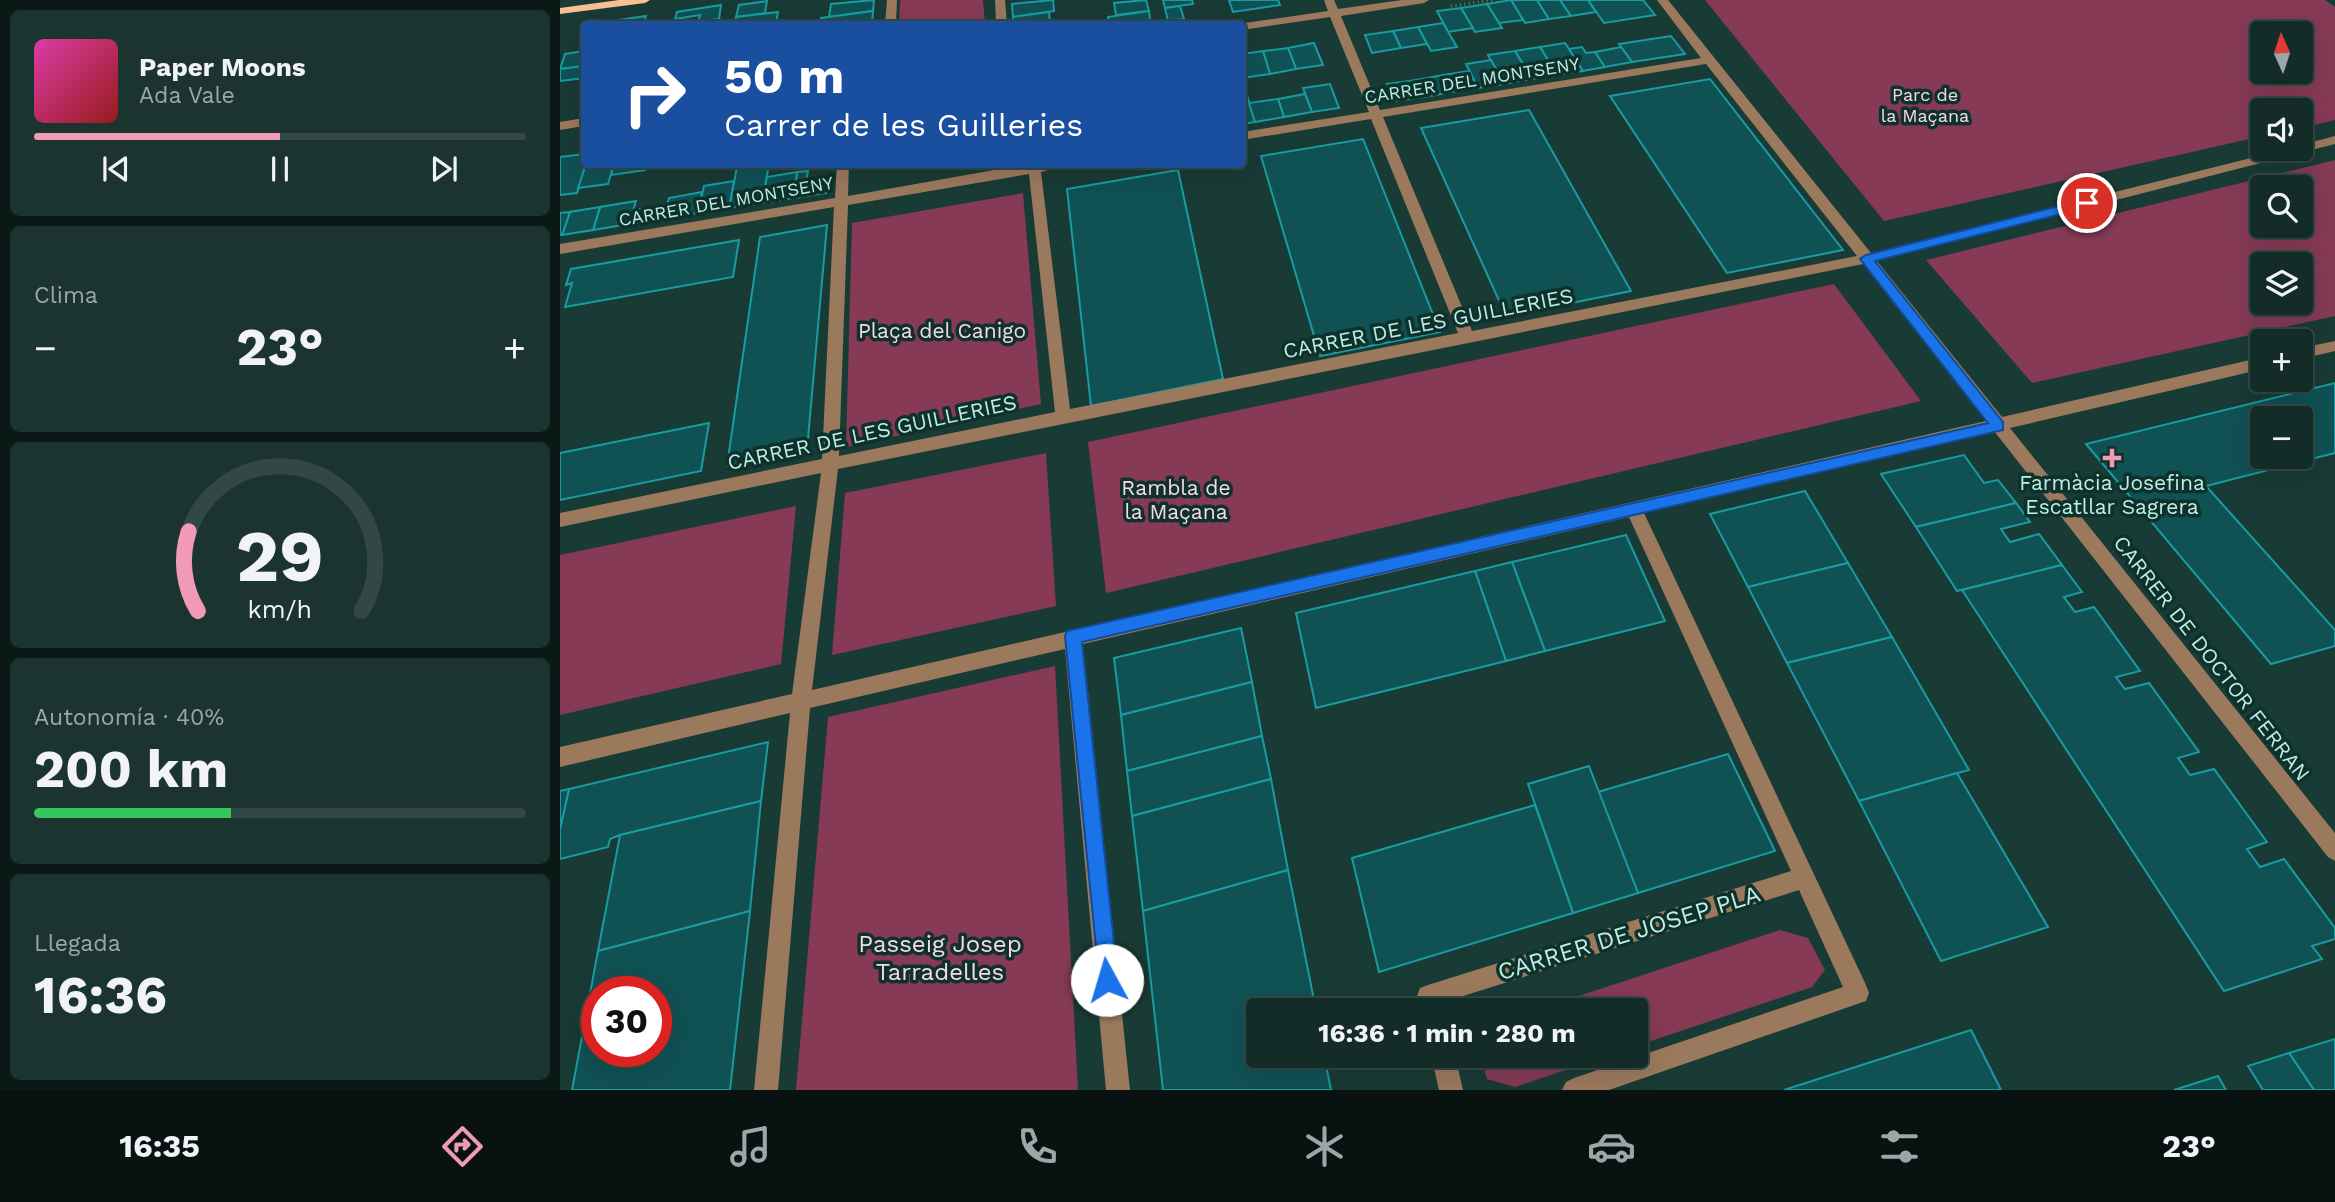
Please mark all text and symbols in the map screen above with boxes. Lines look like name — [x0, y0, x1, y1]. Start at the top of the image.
north arrow — [2250, 21, 2314, 84]
map controls — [2250, 21, 2313, 469]
text: 50 m — [724, 47, 844, 105]
icon: right — [609, 49, 700, 140]
text: Paper Moons — [139, 52, 306, 82]
street label: CARRER DEL MONTSENY — [1363, 53, 1582, 107]
text: Ada Vale — [139, 82, 235, 109]
park label: Parc de la Maçana — [1881, 84, 1969, 126]
button: sound — [2250, 98, 2313, 161]
text: Carrer de les Guilleries — [724, 106, 1083, 144]
icon: previous — [97, 150, 135, 188]
icon: pause — [261, 150, 299, 188]
icon: next — [425, 150, 463, 188]
street label: CARRER DEL MONTSENY — [617, 172, 836, 230]
pin — [2057, 173, 2117, 233]
button: search — [2250, 175, 2313, 238]
icon: arrive — [2068, 184, 2106, 222]
button: layers — [2250, 252, 2313, 315]
text: Clima — [34, 282, 98, 309]
street label: CARRER DE LES GUILLERIES — [1281, 283, 1575, 363]
text: 23° — [236, 317, 324, 378]
park label: Plaça del Canigo — [858, 318, 1026, 343]
text: − — [34, 326, 57, 370]
text: + — [503, 326, 526, 370]
button: + — [2250, 329, 2313, 392]
street label: CARRER DE LES GUILLERIES — [725, 389, 1019, 475]
button: − — [2250, 406, 2313, 469]
marker: Farmàcia Josefina Escatllar Sagrera — [2104, 450, 2120, 466]
place label: Farmàcia Josefina Escatllar Sagrera — [2019, 470, 2205, 519]
park label: Rambla de la Maçana — [1121, 475, 1231, 524]
text: 29 — [236, 513, 324, 599]
street label: CARRER DE DOCTOR FERRAN — [2109, 530, 2315, 786]
text: km/h — [248, 595, 312, 624]
text: Autonomía · 40% — [34, 704, 224, 731]
text: 200 km — [34, 739, 228, 800]
street label: CARRER DE JOSEP PLA — [1494, 880, 1764, 986]
text: Llegada — [34, 930, 121, 957]
park label: Passeig Josep Tarradelles — [858, 930, 1022, 986]
position arrow — [1070, 943, 1144, 1017]
text: 16:36 — [34, 965, 167, 1026]
speed limit sign: 30 — [581, 976, 672, 1067]
text: 16:36 · 1 min · 280 m — [1318, 1018, 1576, 1048]
icon: directions — [438, 1122, 487, 1171]
icon: music — [726, 1122, 775, 1171]
icon: phone — [1013, 1122, 1062, 1171]
icon: climate — [1300, 1122, 1349, 1171]
icon: car — [1587, 1122, 1636, 1171]
icon: filters — [1875, 1122, 1924, 1171]
text: 16:35 — [119, 1127, 200, 1165]
text: 23° — [2162, 1127, 2216, 1165]

